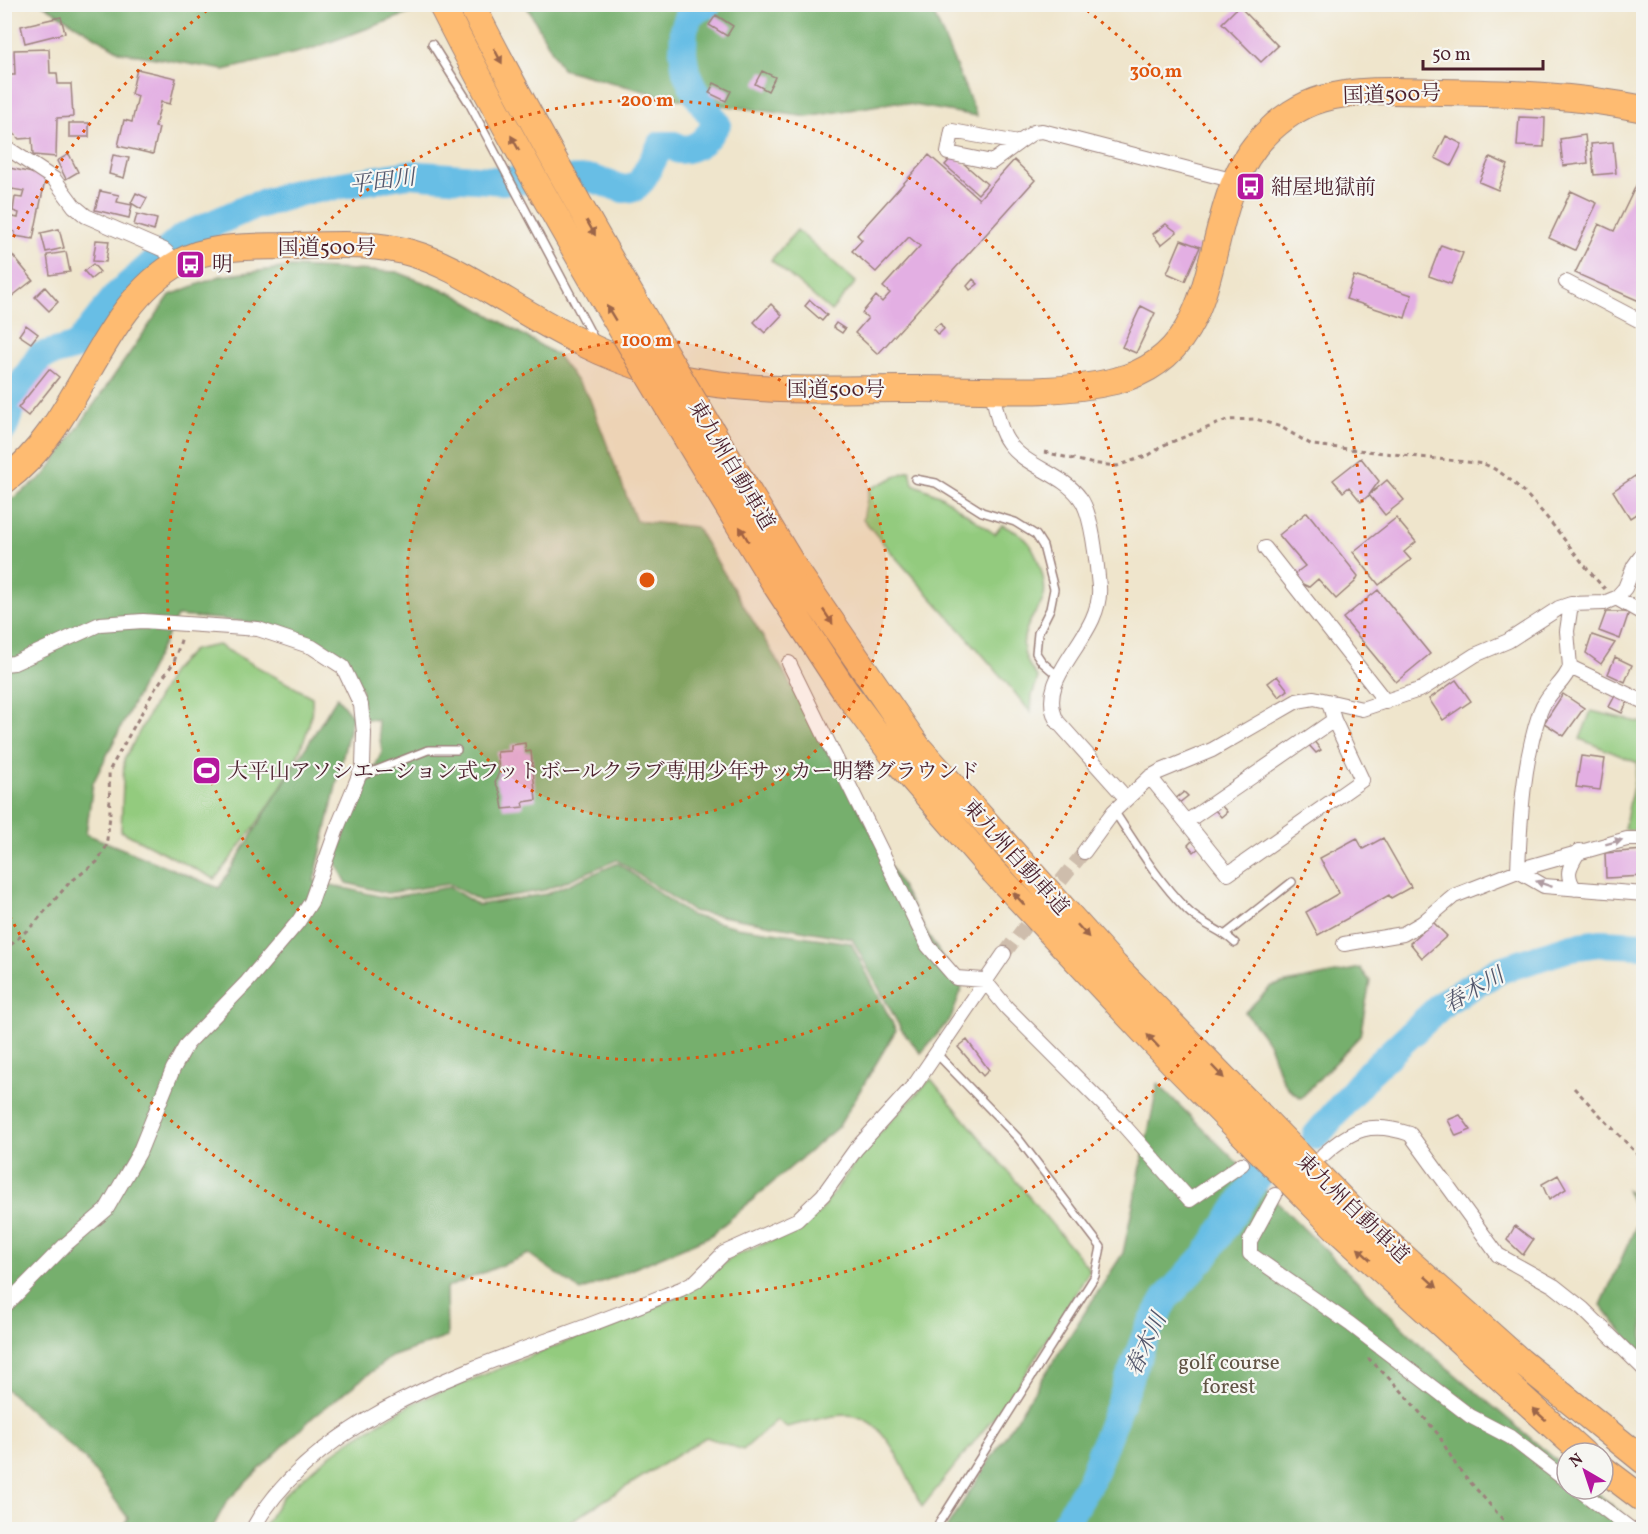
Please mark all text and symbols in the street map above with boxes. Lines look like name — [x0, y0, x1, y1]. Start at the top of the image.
scale bar — [1423, 33, 1543, 71]
text: 50 m — [1432, 43, 1471, 68]
one-way arrow — [493, 48, 503, 65]
text: 300 m — [1130, 60, 1182, 85]
street label: 国道500号 — [1342, 79, 1442, 112]
text: 200 m — [621, 89, 673, 114]
one-way arrow — [510, 134, 520, 151]
water label: 平田川 — [348, 163, 419, 202]
bus stop icon: 紺屋地獄前 — [1234, 171, 1266, 203]
place label: 紺屋地獄前 — [1271, 174, 1376, 203]
one-way arrow — [586, 219, 596, 236]
street label: 国道500号 — [278, 234, 376, 263]
bus stop icon: 明 — [175, 248, 207, 280]
place label: 明 — [212, 251, 233, 280]
one-way arrow — [605, 305, 616, 321]
text: 100 m — [622, 329, 672, 354]
street label: 国道500号 — [787, 376, 885, 405]
street label: 東九州自動車道 — [680, 395, 781, 536]
one-way arrow — [739, 526, 750, 542]
centre of rings — [637, 570, 657, 590]
one-way arrow — [822, 609, 834, 625]
sports icon: 大平山アソシエーション式フットボールクラブ専用少年サッカー明礬グラウンド — [190, 755, 222, 787]
place label: 大平山アソシエーション式フットボールクラブ専用少年サッカー明礬グラウンド — [227, 758, 979, 787]
street label: 東九州自動車道 — [955, 794, 1075, 922]
one-way arrow — [1605, 837, 1623, 846]
one-way arrow — [1535, 879, 1553, 888]
one-way arrow — [1012, 892, 1026, 907]
one-way arrow — [1076, 923, 1089, 938]
water label: 春木川 — [1438, 960, 1512, 1021]
one-way arrow — [1146, 1035, 1160, 1049]
one-way arrow — [1210, 1064, 1224, 1078]
street label: 東九州自動車道 — [1289, 1148, 1415, 1271]
one-way arrow — [1357, 1247, 1372, 1261]
one-way arrow — [1423, 1275, 1438, 1288]
water label: 春木川 — [1119, 1307, 1176, 1382]
park label: golf course forest — [1178, 1349, 1280, 1402]
one-way arrow — [1531, 1407, 1546, 1421]
north arrow — [1555, 1441, 1615, 1501]
text: N — [1565, 1448, 1589, 1473]

